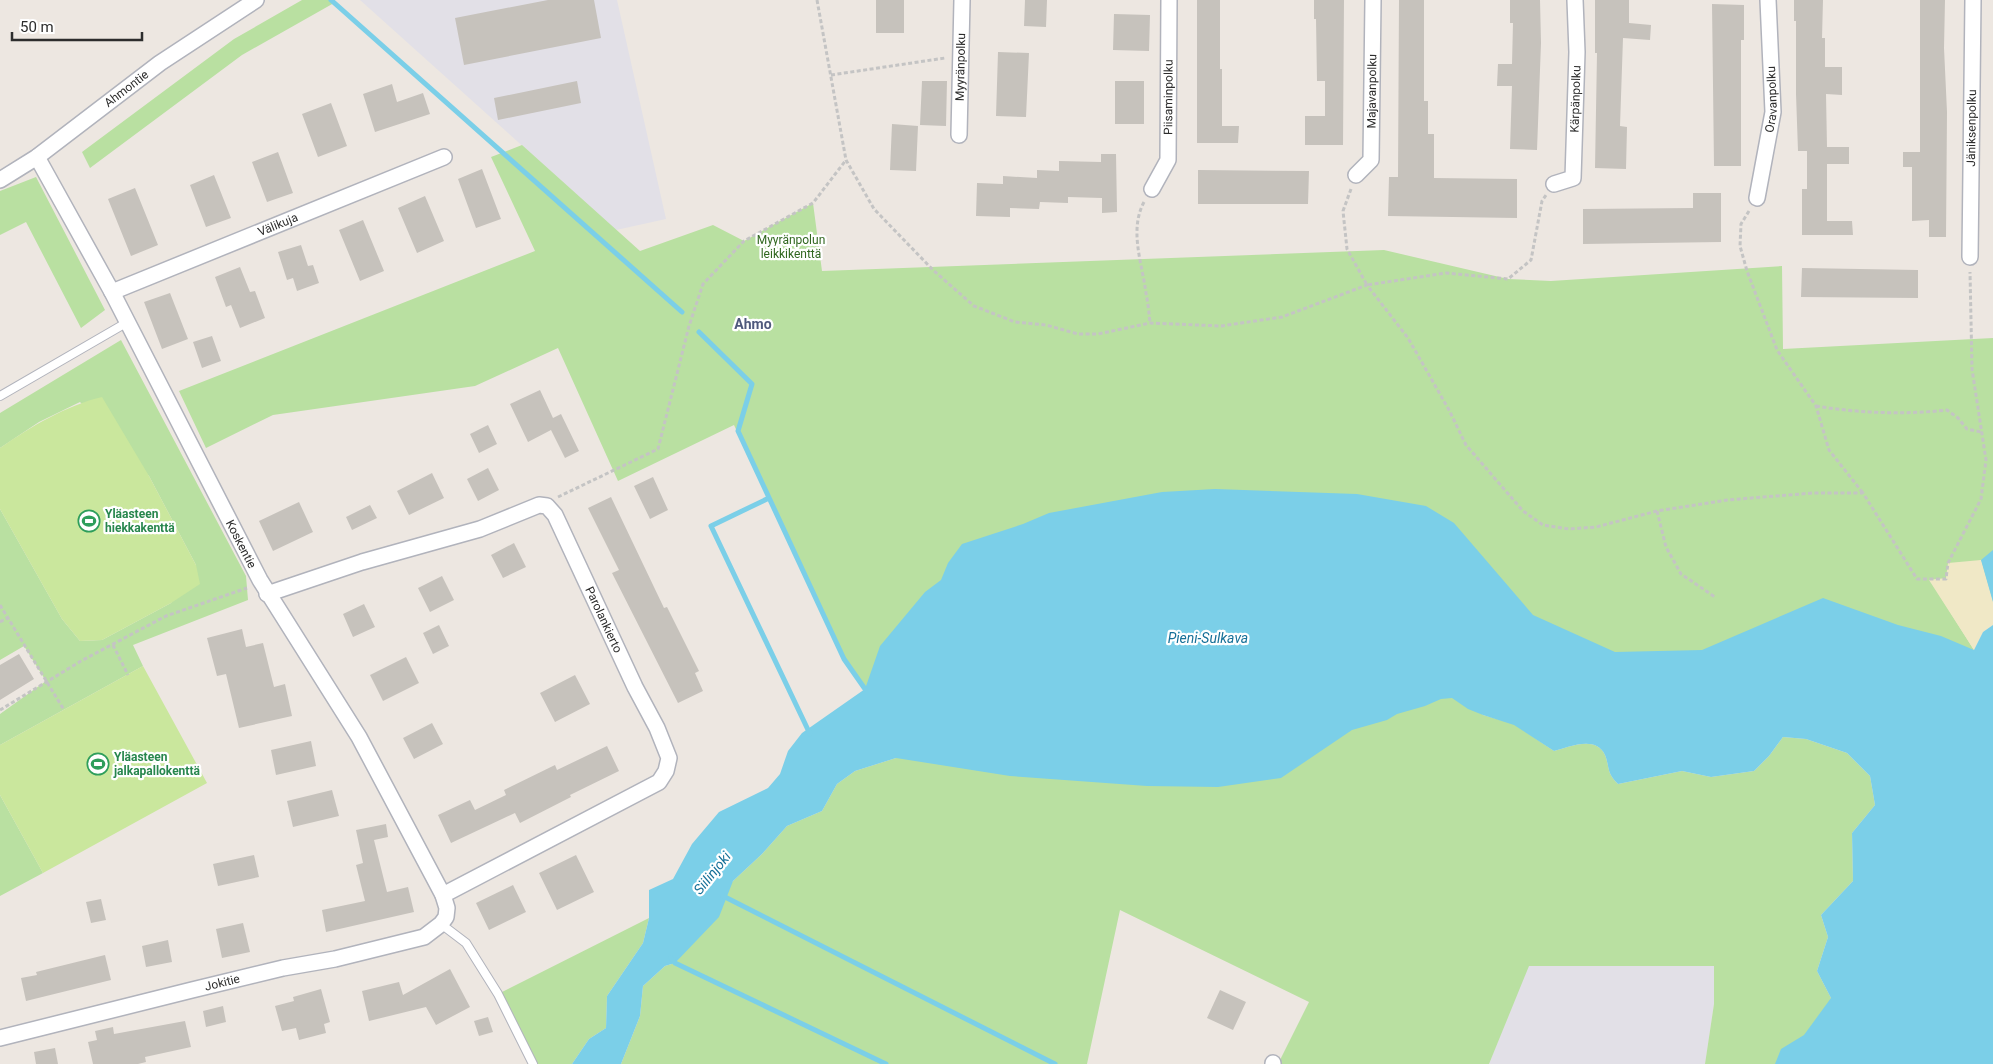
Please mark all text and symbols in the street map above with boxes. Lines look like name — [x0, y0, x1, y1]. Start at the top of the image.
scale bar — [12, 10, 142, 42]
text: 50 m — [20, 18, 54, 36]
street label: Myyränpolku — [953, 33, 968, 101]
street label: Majavanpolku — [1364, 54, 1379, 129]
street label: Piisaminpolku — [1161, 59, 1176, 135]
street label: Kärpänpolku — [1567, 65, 1584, 133]
street label: Oravanpolku — [1762, 66, 1780, 134]
street label: Ahmontie — [102, 67, 151, 110]
street label: Jäniksenpolku — [1964, 89, 1979, 167]
street label: Välikuja — [256, 210, 300, 239]
park label: Myyränpolun leikkikenttä — [757, 233, 825, 261]
district label: Ahmo — [734, 316, 772, 332]
place label: Yläasteen hiekkakenttä — [105, 507, 175, 535]
sports icon: Yläasteen hiekkakenttä — [77, 509, 101, 533]
street label: Koskentie — [223, 517, 259, 571]
street label: Parolankierto — [582, 584, 625, 655]
water label: Pieni-Sulkava — [1168, 630, 1248, 646]
place label: Yläasteen jalkapallokenttä — [113, 750, 200, 778]
sports icon: Yläasteen jalkapallokenttä — [86, 752, 110, 776]
water label: Siilinjoki — [690, 848, 734, 897]
street label: Jokitie — [203, 972, 241, 994]

